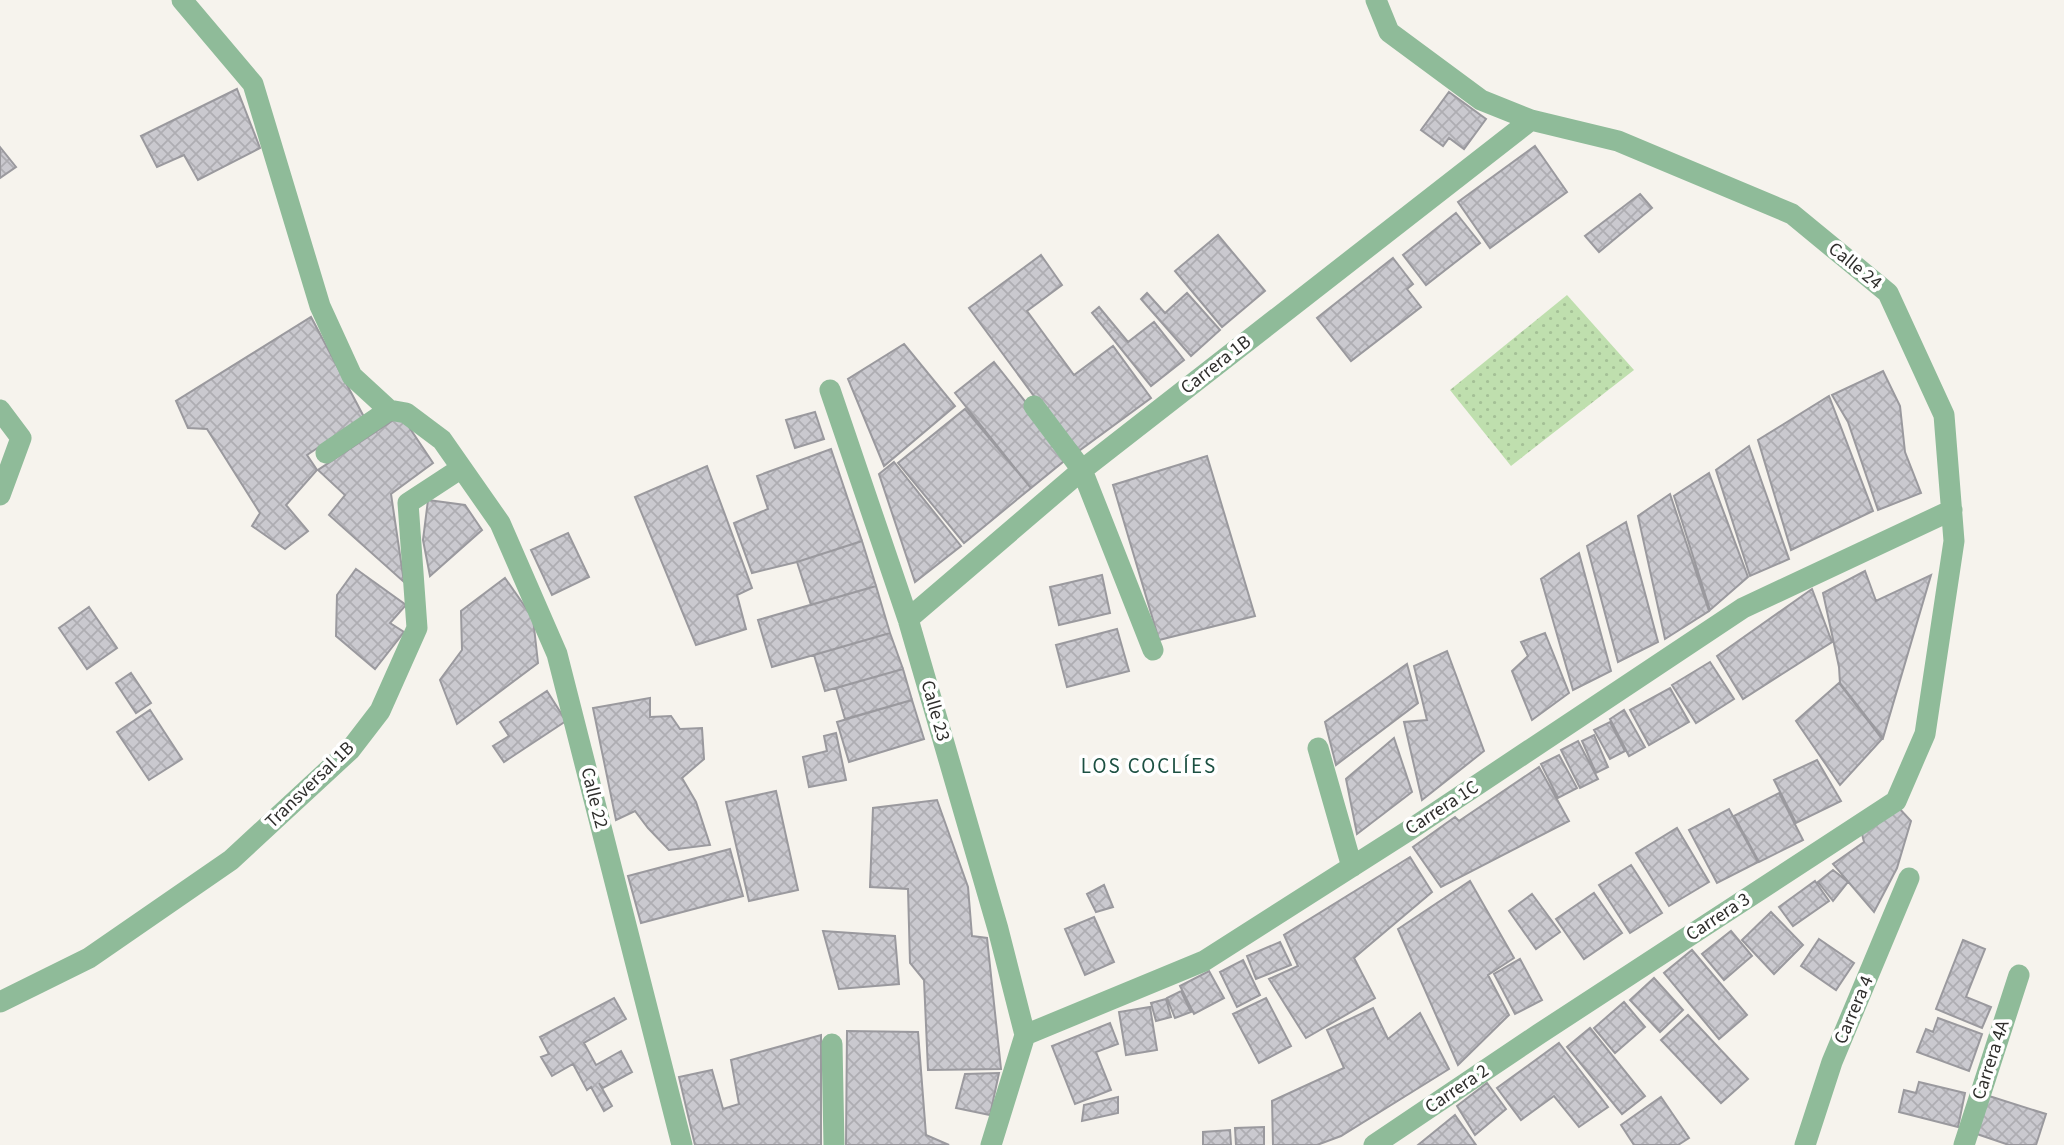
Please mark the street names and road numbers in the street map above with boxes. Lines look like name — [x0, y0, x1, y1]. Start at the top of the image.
street label: Calle 24 — [1822, 236, 1888, 296]
street label: Carrera 1B — [1175, 329, 1257, 401]
street label: Calle 23 — [913, 677, 957, 745]
street label: Transversal 1B — [259, 735, 361, 835]
street label: Calle 22 — [573, 765, 615, 831]
street label: Carrera 1C — [1400, 774, 1484, 842]
street label: Carrera 3 — [1681, 886, 1755, 948]
street label: Carrera 4 — [1828, 972, 1880, 1048]
street label: Carrera 4A — [1965, 1016, 2017, 1103]
street label: Carrera 2 — [1420, 1058, 1494, 1120]

